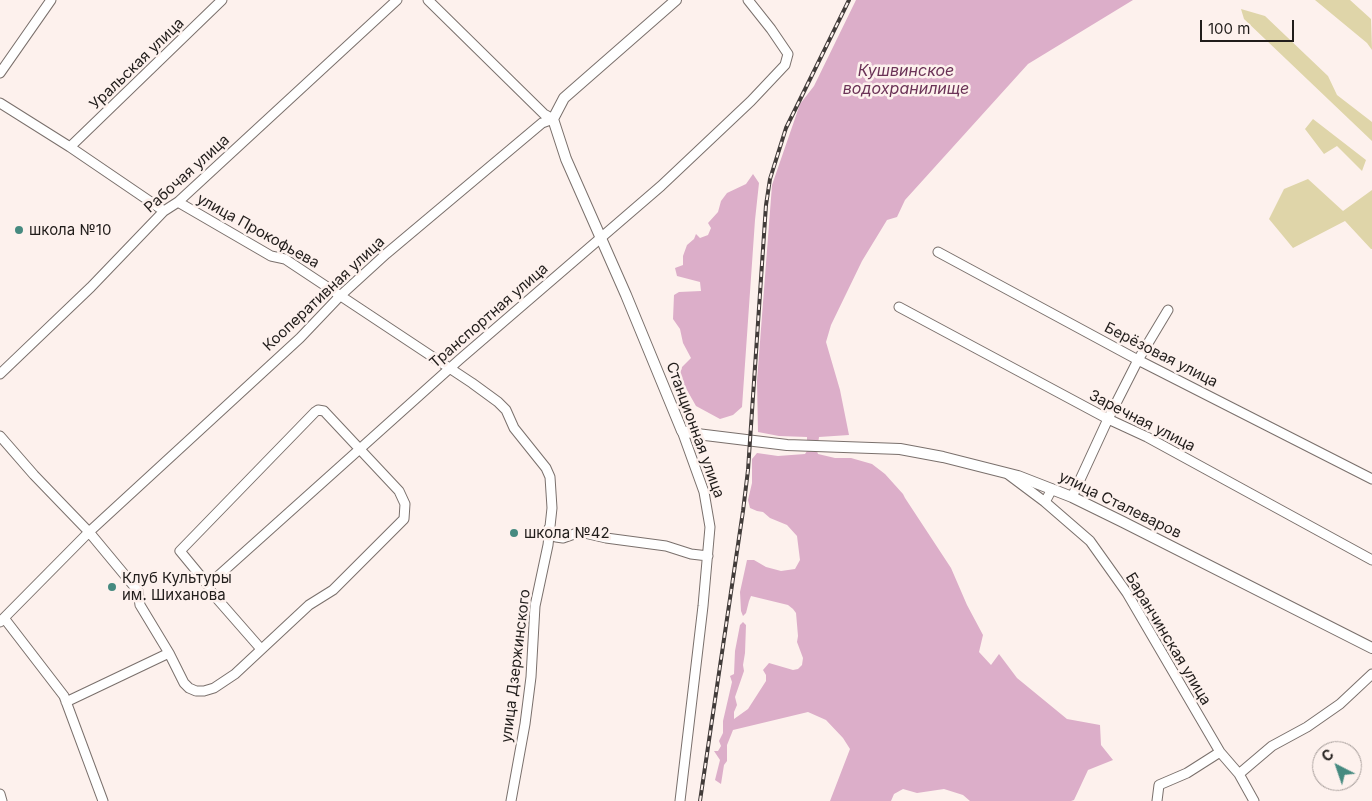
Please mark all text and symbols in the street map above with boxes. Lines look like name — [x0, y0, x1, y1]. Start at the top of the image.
scale bar — [1202, 10, 1296, 42]
street label: Уральская улица — [86, 15, 188, 113]
text: 100 m — [1208, 19, 1250, 38]
water label: Кушвинское водохранилище — [843, 61, 969, 99]
street label: Рабочая улица — [141, 131, 233, 217]
street label: улица Прокофьева — [194, 190, 322, 272]
place label: школа №10 — [29, 221, 111, 239]
marker: школа №10 — [13, 224, 25, 236]
street label: Кооперативная улица — [259, 233, 389, 355]
street label: Транспортная улица — [426, 260, 552, 372]
street label: Берёзовая улица — [1101, 319, 1221, 391]
street label: Станционная улица — [662, 360, 728, 500]
street label: Заречная улица — [1086, 386, 1198, 456]
street label: улица Сталеваров — [1056, 468, 1184, 542]
place label: школа №42 — [524, 524, 610, 542]
marker: школа №42 — [508, 527, 520, 539]
place label: Клуб Культуры им. Шиханова — [122, 569, 232, 604]
street label: Баранчинская улица — [1121, 569, 1215, 709]
marker: Клуб Культуры им. Шиханова — [106, 581, 118, 593]
street label: улица Дзержинского — [498, 588, 534, 744]
north arrow — [1312, 741, 1362, 791]
text: С — [1318, 745, 1337, 765]

